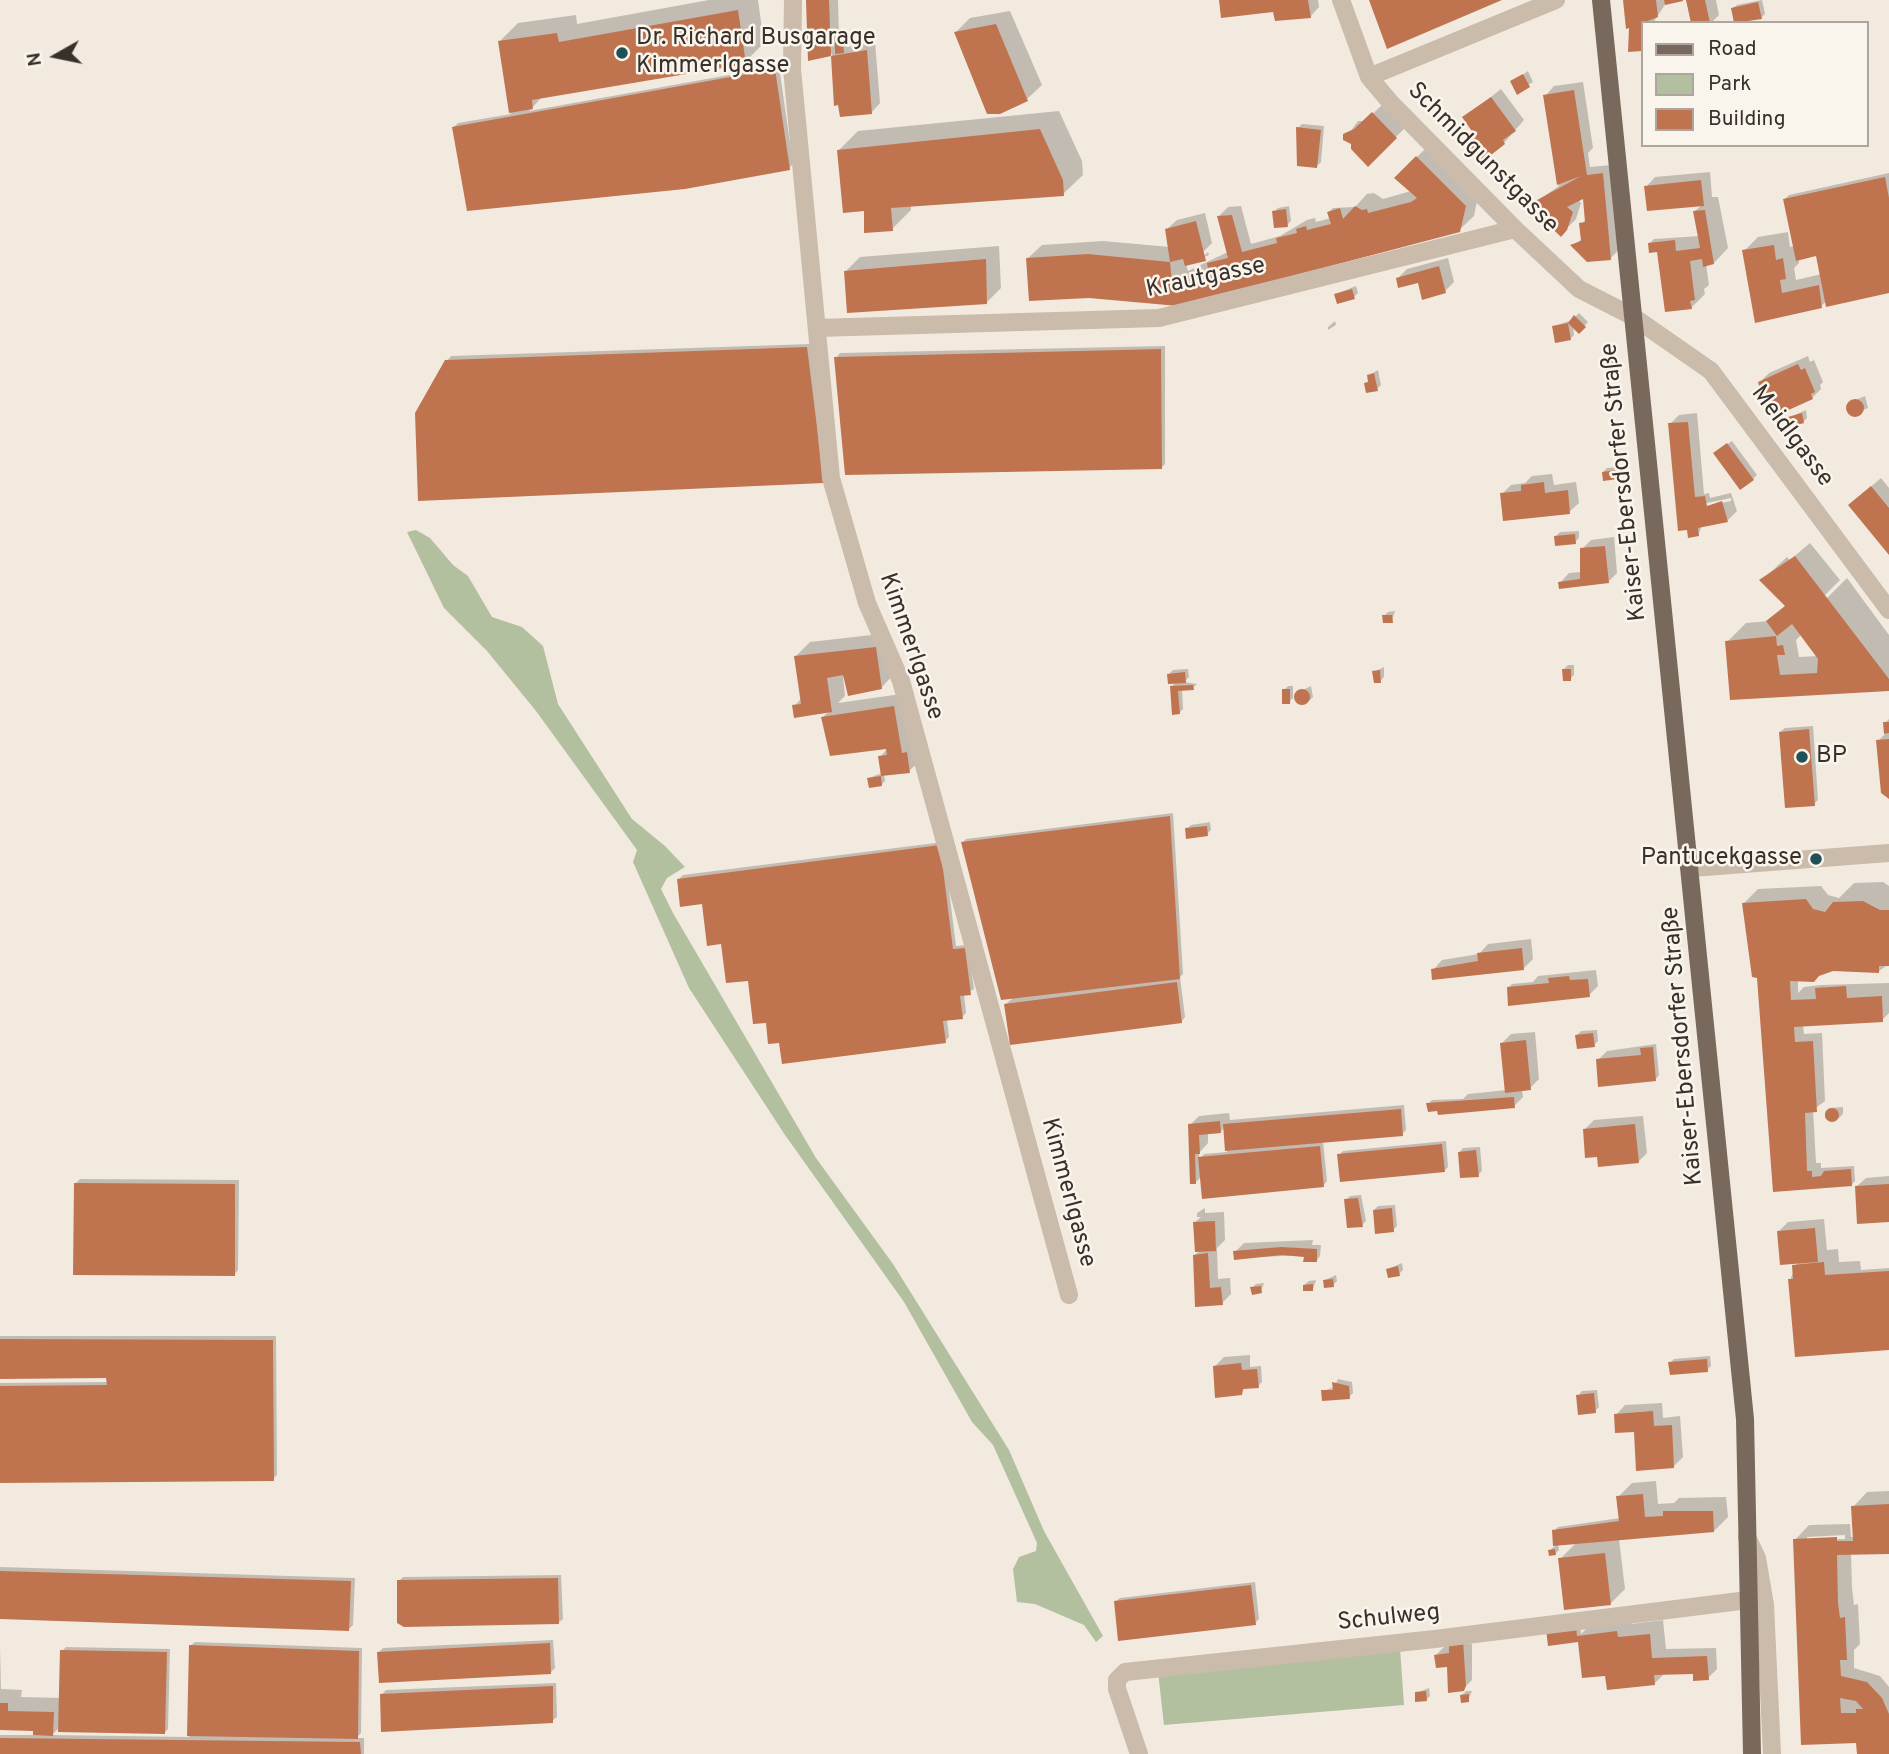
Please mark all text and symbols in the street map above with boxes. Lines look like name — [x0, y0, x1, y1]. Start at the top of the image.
north arrow — [21, 21, 91, 91]
legend — [1640, 21, 1868, 147]
place label: Dr. Richard Busgarage Kimmerlgasse — [636, 25, 876, 81]
text: Road — [1708, 36, 1757, 63]
marker: Dr. Richard Busgarage Kimmerlgasse — [614, 45, 630, 61]
text: N — [22, 51, 48, 68]
text: Park — [1708, 71, 1751, 98]
street label: Schmidgunstgasse — [1400, 77, 1564, 241]
text: Building — [1708, 106, 1786, 133]
street label: Krautgasse — [1144, 252, 1268, 306]
street label: Kaiser-Ebersdorfer Straße — [1596, 341, 1654, 623]
street label: Meidlgasse — [1744, 381, 1838, 493]
street label: Kimmerlgasse — [871, 570, 949, 724]
place label: BP — [1816, 743, 1847, 771]
marker: BP — [1794, 749, 1810, 765]
place label: Pantucekgasse — [1641, 845, 1802, 873]
marker: Pantucekgasse — [1808, 851, 1824, 867]
street label: Kaiser-Ebersdorfer Straße — [1657, 905, 1711, 1187]
street label: Kimmerlgasse — [1033, 1115, 1101, 1271]
street label: Schulweg — [1336, 1599, 1442, 1639]

